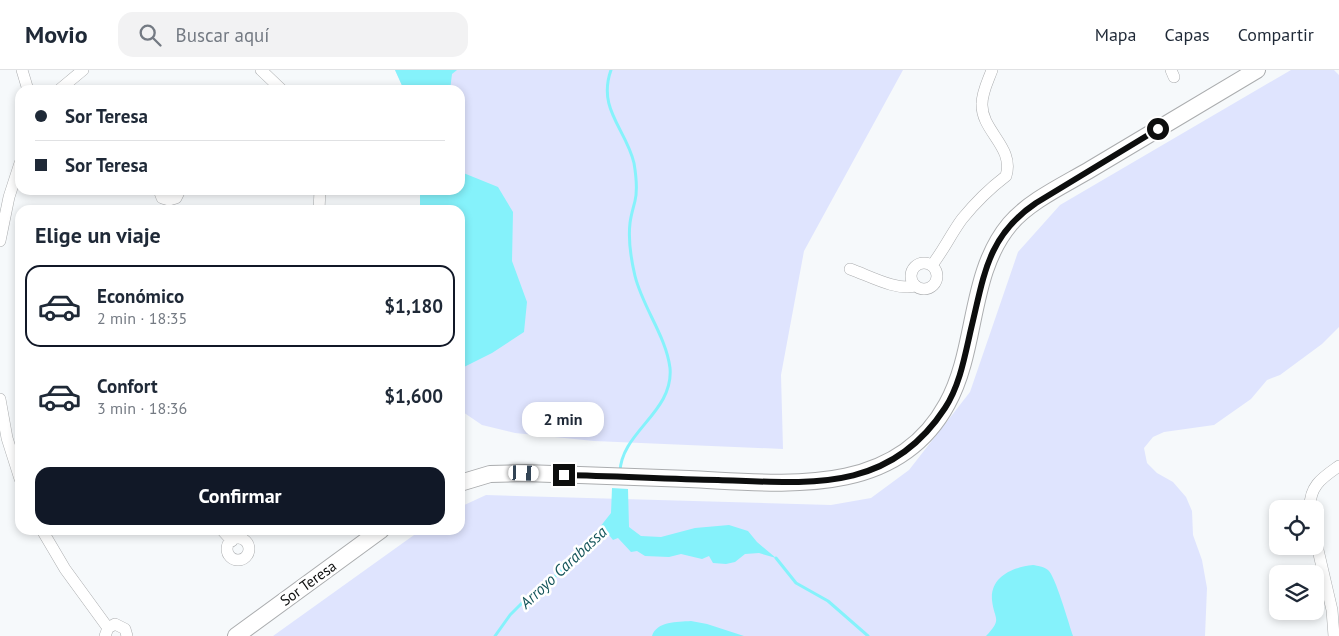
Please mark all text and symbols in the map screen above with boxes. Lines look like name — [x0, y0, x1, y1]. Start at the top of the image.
search box — [118, 12, 468, 57]
text: Movio — [25, 19, 88, 50]
icon: search — [136, 21, 164, 49]
text: Buscar aquí — [176, 23, 269, 47]
text: Mapa — [1095, 23, 1137, 46]
text: Capas — [1165, 23, 1210, 46]
text: Compartir — [1238, 23, 1314, 46]
text: Sor Teresa — [65, 104, 148, 128]
route start — [1147, 118, 1169, 140]
text: Sor Teresa — [65, 153, 148, 177]
text: Elige un viaje — [35, 221, 161, 249]
icon: car — [37, 284, 82, 329]
text: Económico — [97, 284, 184, 308]
text: $1,180 — [384, 294, 443, 318]
text: 2 min · 18:35 — [97, 308, 187, 328]
icon: car — [37, 374, 82, 419]
text: Confort — [97, 374, 158, 398]
text: $1,600 — [384, 384, 443, 408]
text: 3 min · 18:36 — [97, 398, 187, 418]
callout: 2 min — [523, 402, 605, 438]
text: 2 min — [543, 409, 583, 429]
route end — [553, 464, 575, 486]
car — [508, 465, 539, 481]
button: Confirmar — [35, 467, 445, 525]
map controls — [1269, 500, 1324, 620]
button: locate — [1269, 500, 1324, 555]
water label: Arroyo Carabassa — [515, 522, 611, 613]
street label: Sor Teresa — [276, 556, 340, 610]
button: layers — [1269, 565, 1324, 620]

